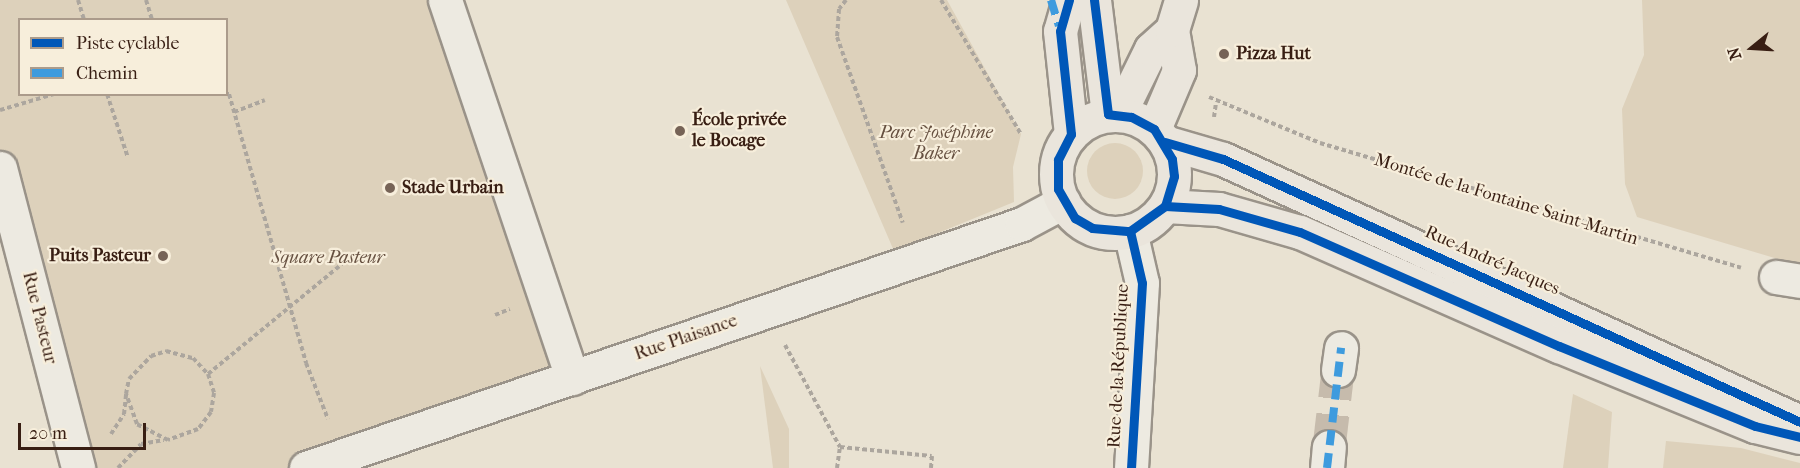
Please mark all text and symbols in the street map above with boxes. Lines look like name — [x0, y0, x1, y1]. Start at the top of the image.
legend — [18, 18, 228, 96]
north arrow — [1722, 18, 1782, 78]
text: Piste cyclable — [76, 33, 179, 54]
place label: Pizza Hut — [1236, 43, 1311, 65]
text: N — [1723, 45, 1745, 62]
marker: Pizza Hut — [1217, 47, 1231, 61]
text: Chemin — [76, 63, 138, 84]
place label: École privée le Bocage — [692, 110, 786, 152]
park label: Parc Joséphine Baker — [879, 123, 993, 166]
marker: École privée le Bocage — [673, 124, 687, 138]
street label: Montée de la Fontaine Saint-Martin — [1372, 150, 1640, 250]
place label: Stade Urbain — [402, 177, 504, 199]
marker: Stade Urbain — [383, 181, 397, 195]
street label: Rue André Jacques — [1421, 222, 1563, 300]
place label: Puits Pasteur — [49, 245, 151, 267]
park label: Square Pasteur — [271, 247, 385, 269]
marker: Puits Pasteur — [156, 249, 170, 263]
street label: Rue Pasteur — [17, 270, 61, 366]
street label: Rue de la République — [1104, 283, 1134, 449]
street label: Rue Plaisance — [632, 310, 740, 366]
scale bar — [21, 411, 148, 449]
text: 20 m — [29, 423, 67, 444]

